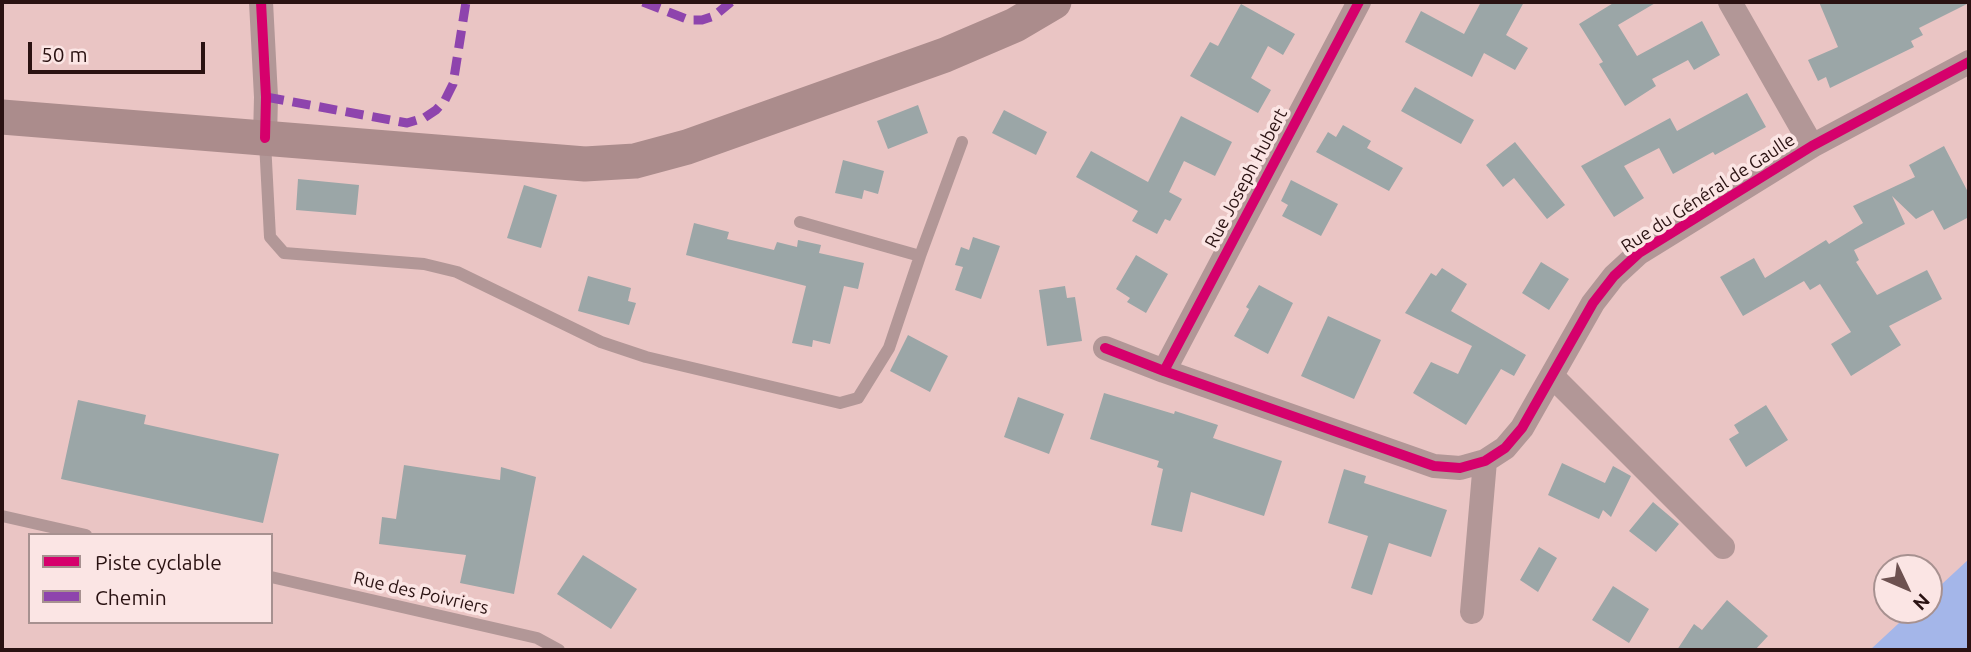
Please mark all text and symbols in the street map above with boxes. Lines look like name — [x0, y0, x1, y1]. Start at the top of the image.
scale bar — [32, 28, 208, 72]
text: 50 m — [41, 42, 88, 66]
street label: Rue Joseph Hubert — [1200, 105, 1292, 251]
street label: Rue du Général de Gaulle — [1617, 129, 1799, 257]
legend — [28, 533, 273, 624]
text: Piste cyclable — [95, 550, 222, 574]
north arrow — [1873, 554, 1943, 624]
street label: Rue des Poivriers — [351, 567, 491, 619]
text: Chemin — [95, 585, 167, 609]
text: N — [1909, 589, 1935, 615]

